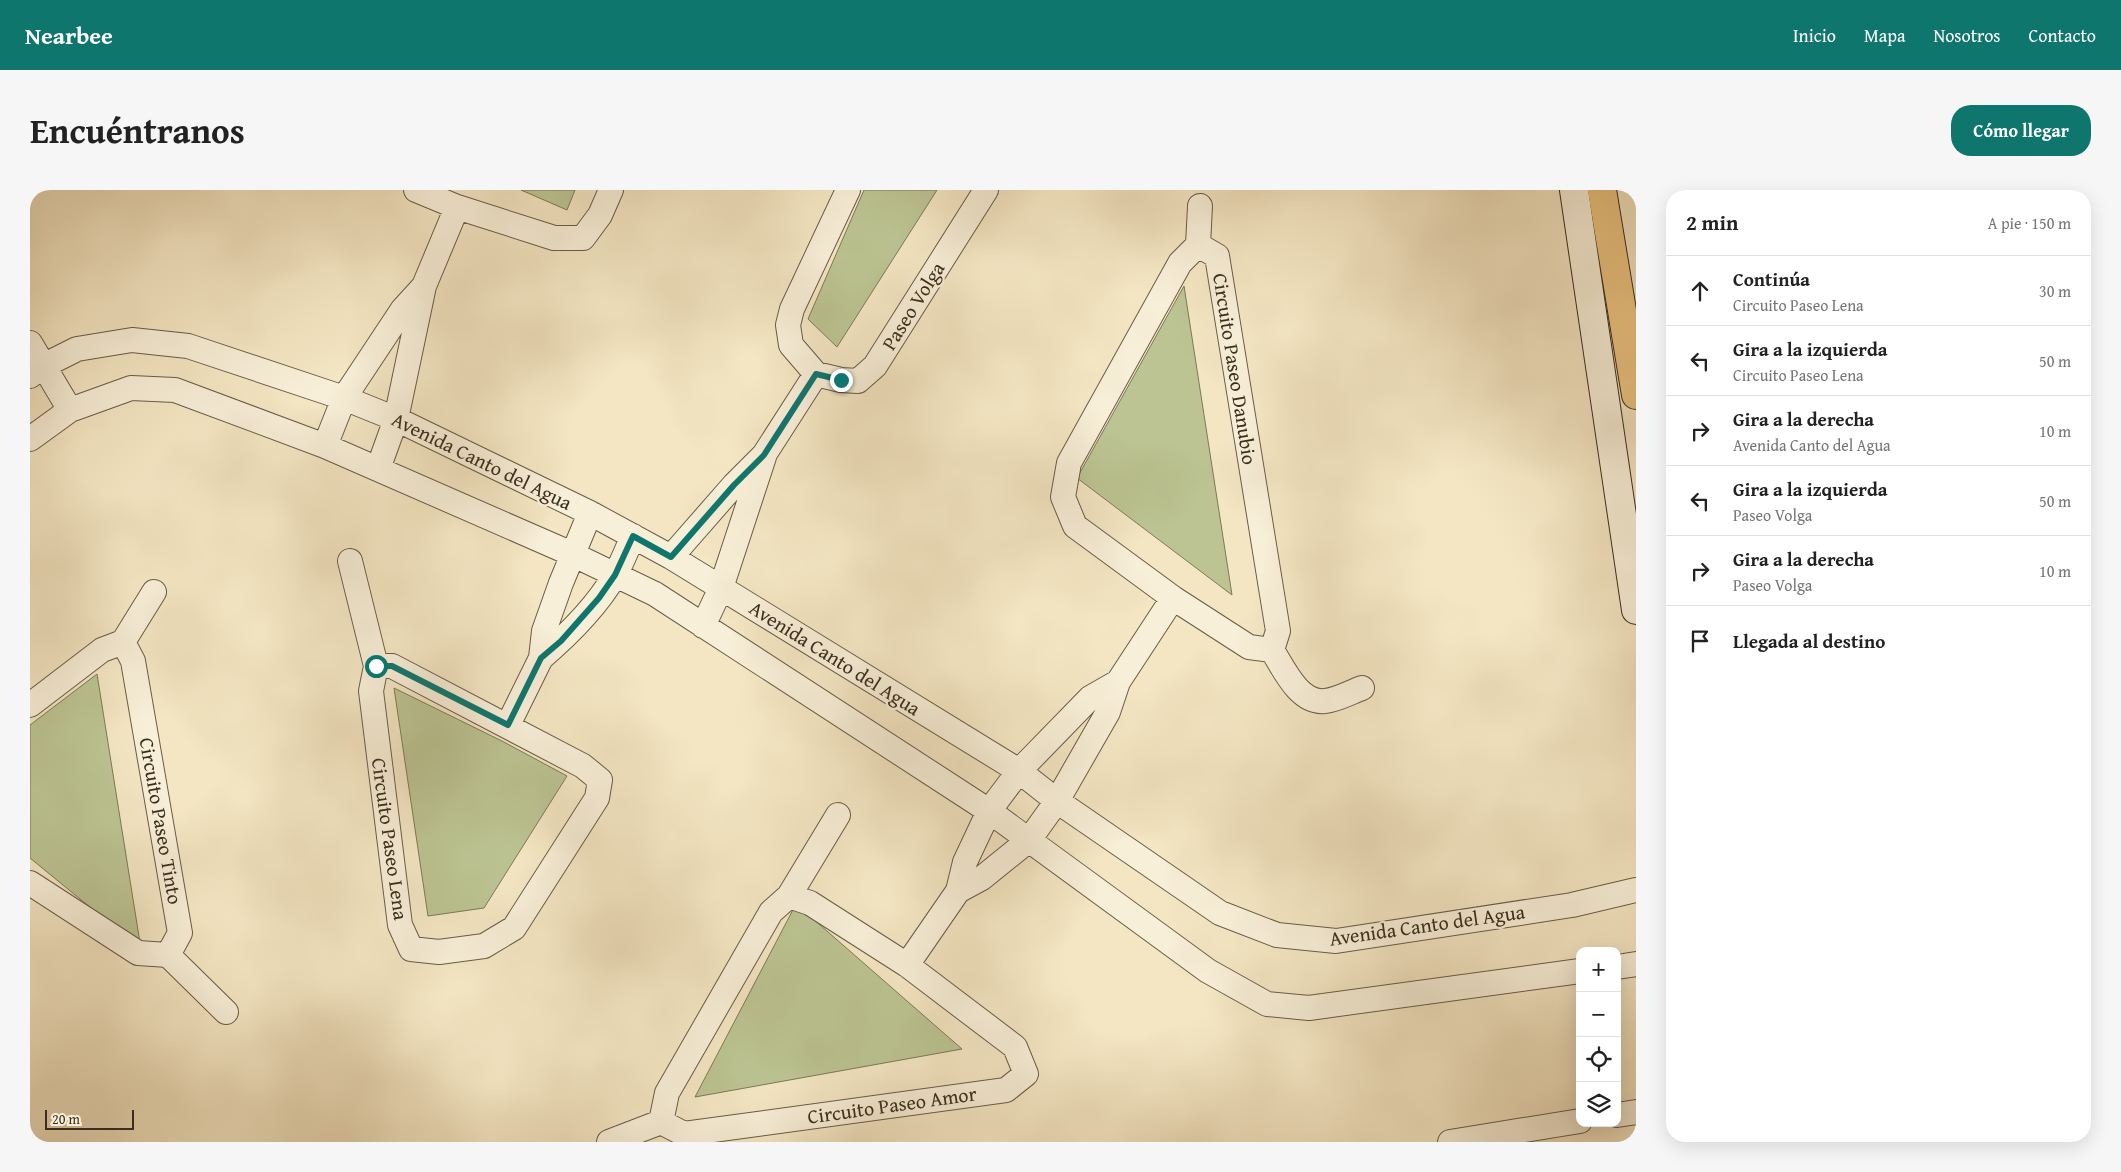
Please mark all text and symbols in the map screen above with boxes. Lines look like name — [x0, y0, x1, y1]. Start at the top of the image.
text: Nearbee — [25, 18, 113, 53]
text: Inicio — [1793, 22, 1836, 49]
text: Mapa — [1864, 22, 1905, 49]
text: Nosotros — [1933, 22, 2001, 49]
text: Contacto — [2029, 22, 2096, 49]
text: Encuéntranos — [30, 105, 245, 156]
button: Cómo llegar — [1951, 105, 2091, 156]
text: 2 min — [1686, 207, 1738, 238]
text: A pie · 150 m — [1988, 211, 2071, 235]
street label: Paseo Volga — [874, 255, 951, 356]
text: Continúa — [1733, 265, 1810, 293]
street label: Circuito Paseo Danubio — [1206, 271, 1265, 467]
icon: ahead — [1686, 277, 1714, 305]
text: 30 m — [2039, 279, 2071, 303]
text: Circuito Paseo Lena — [1733, 293, 1864, 317]
text: Gira a la izquierda — [1733, 335, 1888, 363]
icon: left — [1686, 347, 1714, 375]
text: 50 m — [2039, 349, 2071, 373]
text: Circuito Paseo Lena — [1733, 363, 1864, 387]
route end — [830, 369, 853, 392]
street label: Avenida Canto del Agua — [387, 404, 578, 517]
text: Gira a la derecha — [1733, 405, 1874, 433]
icon: right — [1686, 417, 1714, 445]
text: 10 m — [2039, 419, 2071, 443]
text: Avenida Canto del Agua — [1733, 433, 1891, 457]
text: Gira a la izquierda — [1733, 475, 1888, 503]
icon: left — [1686, 487, 1714, 515]
text: 50 m — [2039, 489, 2071, 513]
text: Paseo Volga — [1733, 503, 1812, 527]
text: Gira a la derecha — [1733, 545, 1874, 573]
icon: right — [1686, 557, 1714, 585]
text: 10 m — [2039, 559, 2071, 583]
text: Paseo Volga — [1733, 573, 1812, 597]
street label: Avenida Canto del Agua — [744, 593, 927, 722]
icon: arrive — [1686, 627, 1714, 655]
text: Llegada al destino — [1733, 627, 1885, 655]
route start — [365, 655, 388, 678]
street label: Circuito Paseo Tinto — [133, 735, 190, 907]
street label: Circuito Paseo Lena — [365, 756, 416, 922]
street label: Avenida Canto del Agua — [1327, 896, 1527, 953]
map controls — [1576, 947, 1621, 1127]
button: + — [1576, 947, 1621, 992]
button: − — [1576, 992, 1621, 1037]
button: locate — [1576, 1037, 1621, 1082]
street label: Circuito Paseo Amor — [806, 1078, 978, 1131]
button: layers — [1576, 1082, 1621, 1127]
scale bar — [45, 1107, 134, 1130]
text: 20 m — [52, 1109, 80, 1129]

